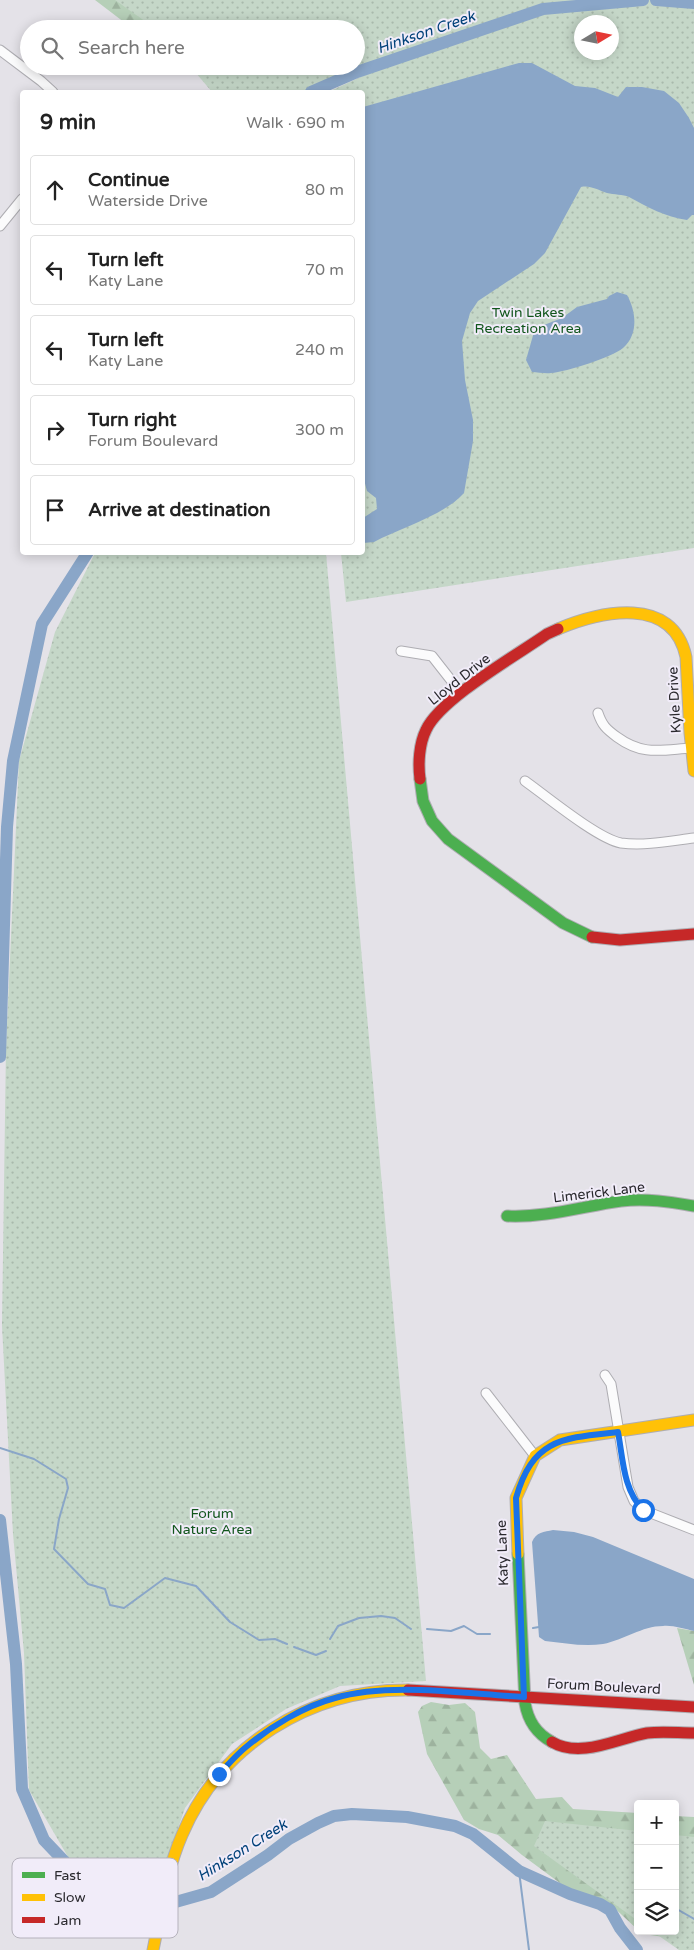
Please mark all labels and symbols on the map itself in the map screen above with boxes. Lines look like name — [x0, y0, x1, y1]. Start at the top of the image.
water label: Hinkson Creek — [375, 6, 479, 57]
north arrow — [574, 15, 619, 60]
park label: Twin Lakes Recreation Area — [475, 304, 581, 337]
street label: Lloyd Drive — [425, 650, 494, 709]
street label: Kyle Drive — [664, 666, 685, 734]
street label: Limerick Lane — [552, 1178, 646, 1207]
route start — [632, 1499, 655, 1522]
park label: Forum Nature Area — [172, 1505, 252, 1538]
street label: Katy Lane — [493, 1520, 512, 1586]
street label: Forum Boulevard — [547, 1675, 661, 1698]
route end — [208, 1763, 231, 1786]
water label: Hinkson Creek — [194, 1814, 292, 1885]
legend — [12, 1858, 178, 1938]
text: Fast — [54, 1867, 82, 1884]
text: Slow — [54, 1889, 86, 1906]
text: Jam — [54, 1912, 81, 1929]

